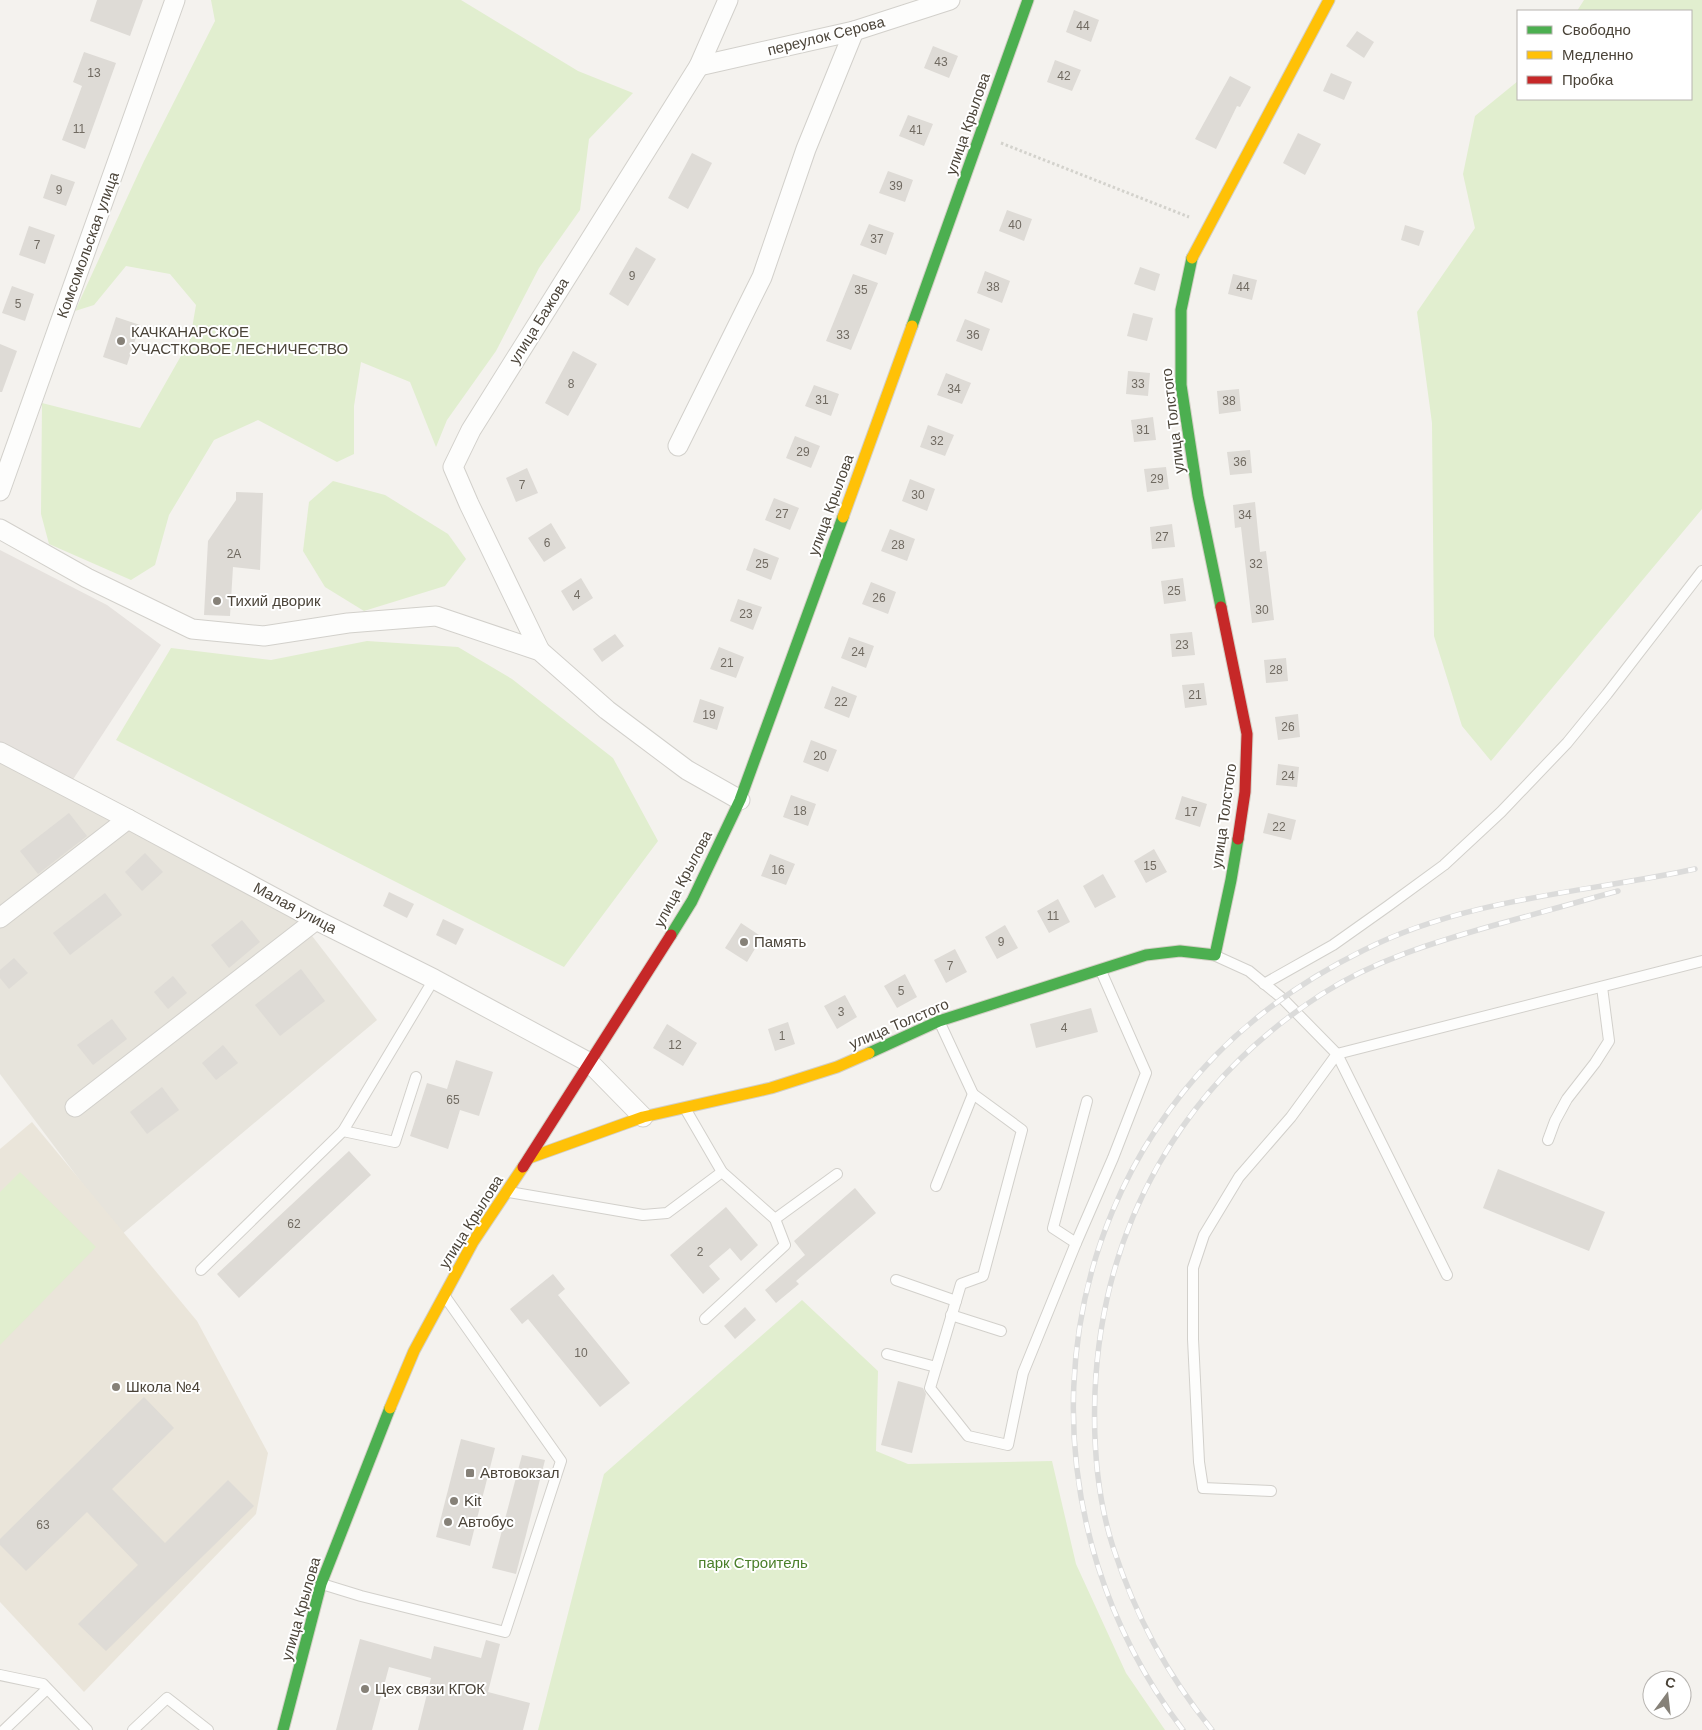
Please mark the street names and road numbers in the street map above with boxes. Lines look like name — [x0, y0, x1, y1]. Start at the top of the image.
street label: переулок Серова — [766, 13, 887, 58]
street label: улица Крылова — [942, 70, 993, 177]
street label: Комсомольская улица — [53, 169, 122, 320]
street label: улица Бажова — [505, 274, 572, 367]
street label: улица Толстого — [1158, 367, 1187, 475]
street label: улица Крылова — [804, 451, 857, 558]
street label: улица Толстого — [1208, 762, 1239, 870]
street label: улица Крылова — [650, 827, 715, 930]
street label: Малая улица — [251, 879, 340, 937]
street label: улица Толстого — [847, 995, 951, 1052]
street label: улица Крылова — [435, 1171, 506, 1271]
street label: улица Крылова — [278, 1555, 324, 1662]

